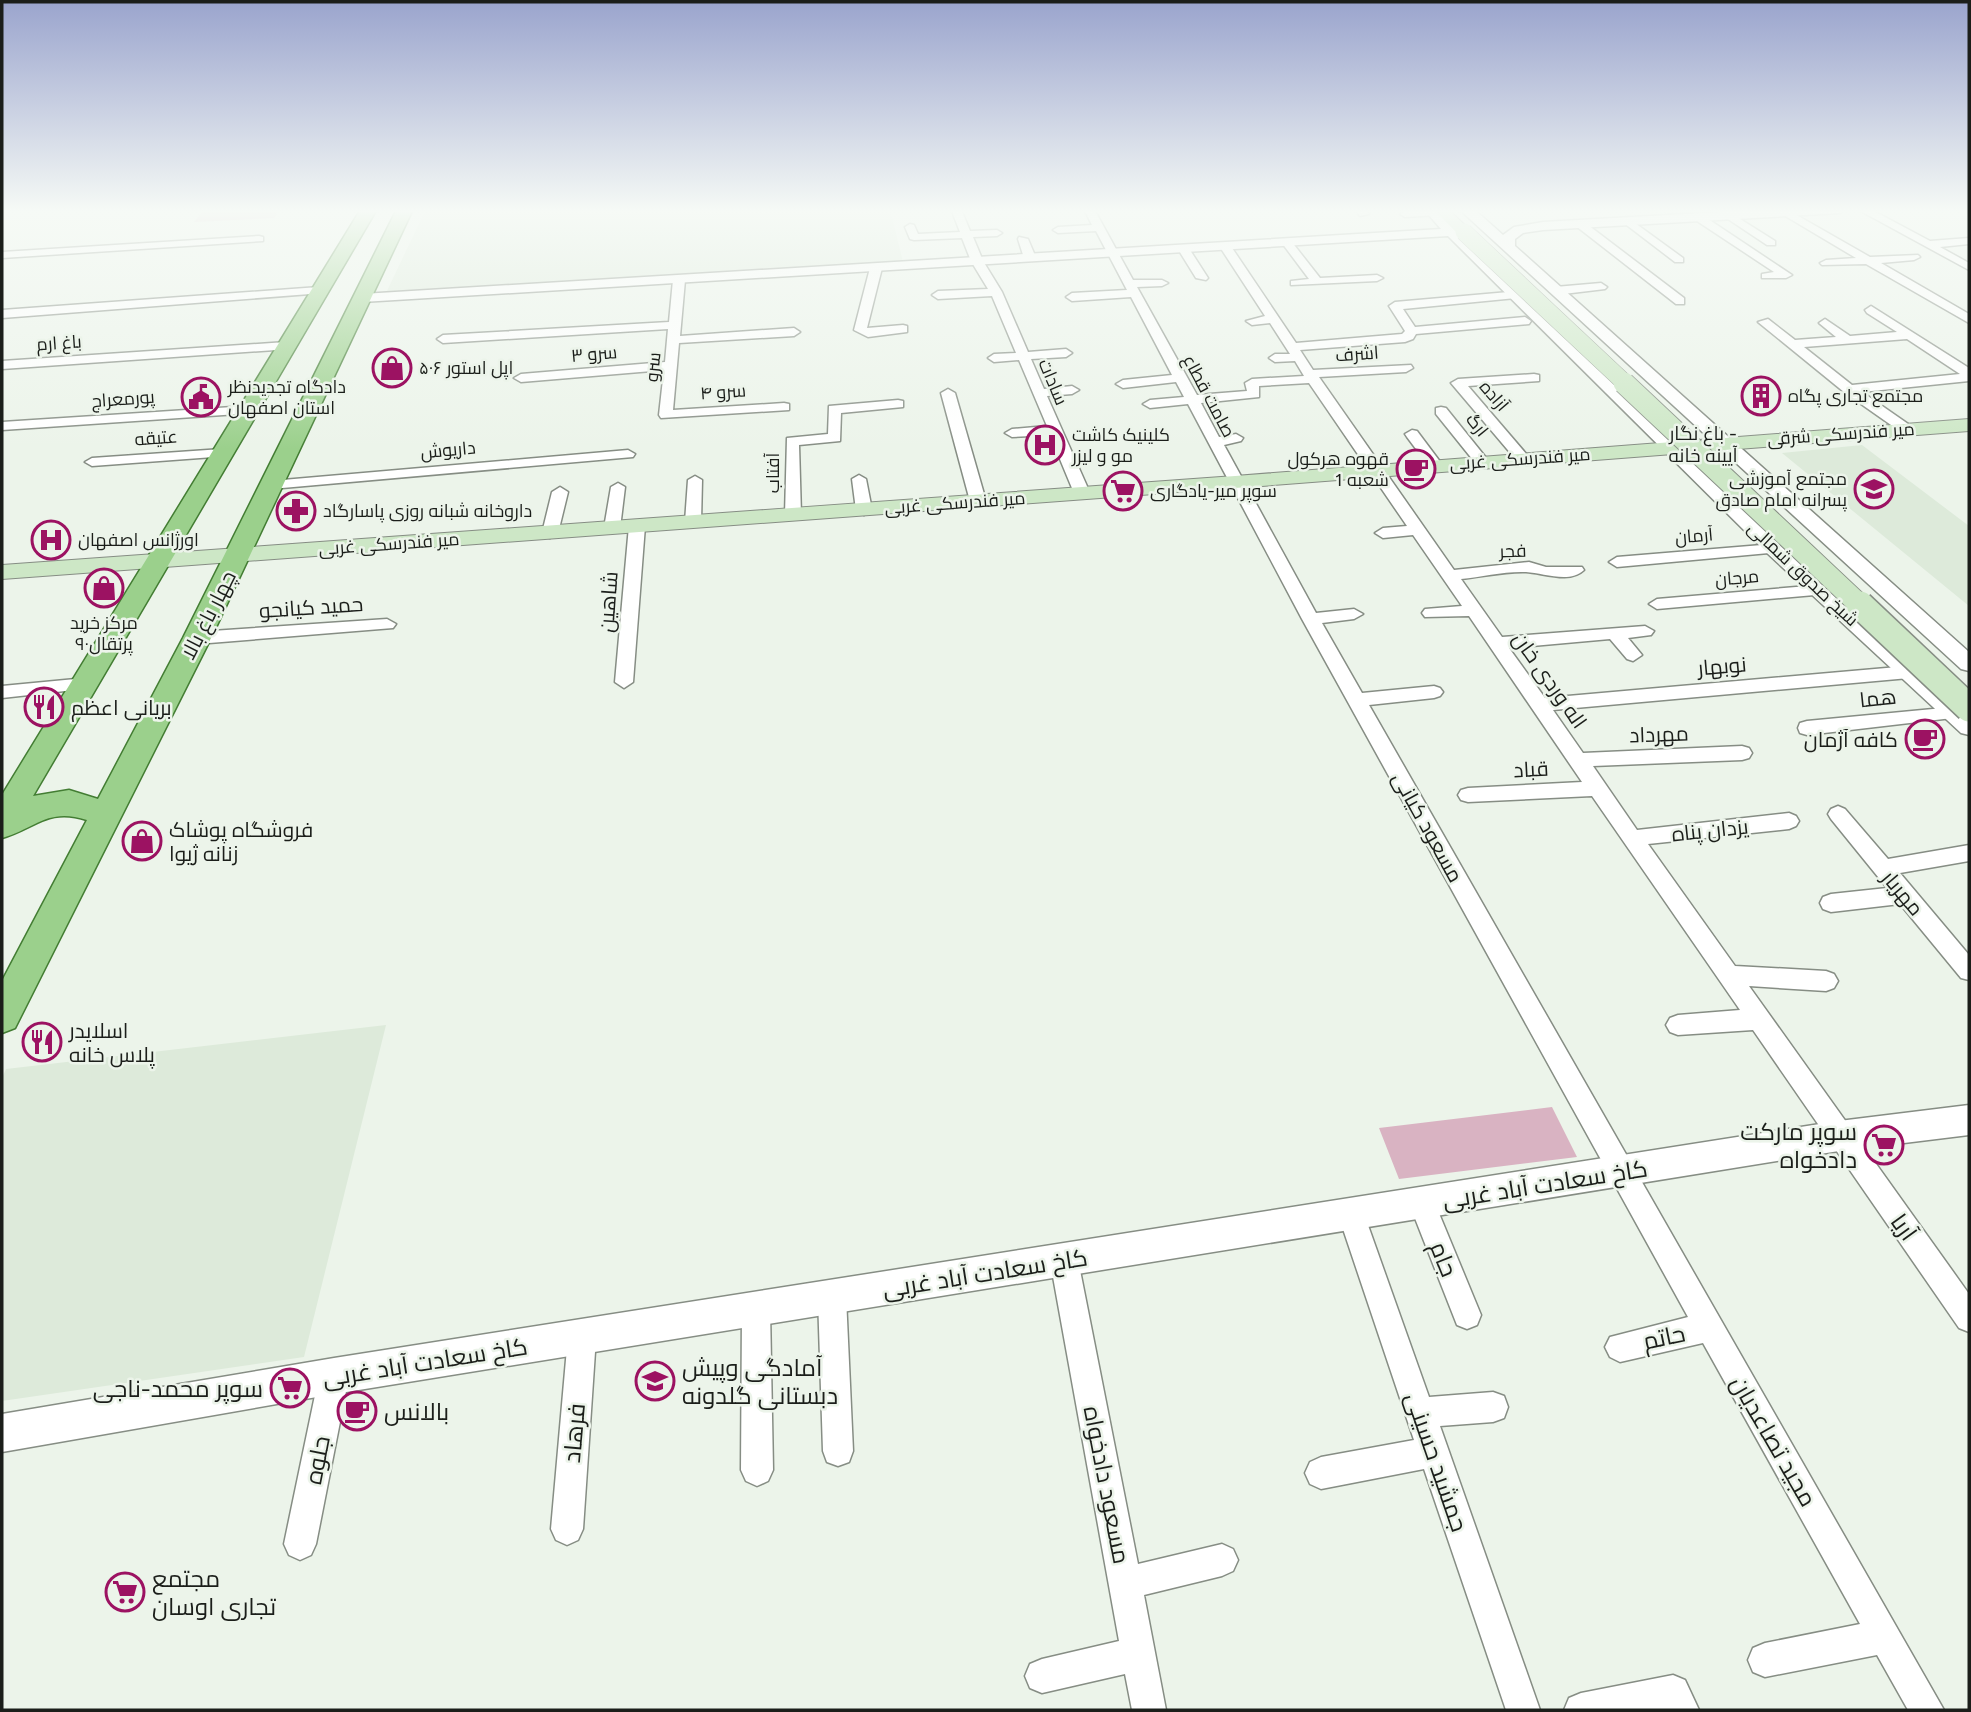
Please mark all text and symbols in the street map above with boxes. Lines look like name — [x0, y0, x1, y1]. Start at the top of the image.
street label: باغ ارم — [36, 330, 82, 357]
street label: سرو ۳ — [570, 341, 618, 367]
street label: اشرف — [1335, 342, 1379, 366]
shop icon: اپل استور ۵۰۶ — [371, 347, 413, 389]
street label: سرو — [641, 351, 665, 383]
street label: صامت قطاع — [1177, 351, 1240, 442]
street label: سادات — [1034, 356, 1072, 408]
place label: اپل استور ۵۰۶ — [419, 357, 513, 380]
building icon: مجتمع تجاری پگاه — [1740, 375, 1782, 417]
public building icon: دادگاه تجدیدنظر استان اصفهان — [180, 376, 222, 418]
place label: دادگاه تجدیدنظر استان اصفهان — [227, 376, 346, 419]
street label: آزاده — [1475, 376, 1513, 416]
street label: سرو ۴ — [699, 379, 747, 405]
place label: مجتمع تجاری پگاه — [1788, 385, 1923, 408]
street label: پورمعراج — [90, 386, 156, 413]
street label: ارگ — [1461, 409, 1493, 441]
street label: میر فندرسکی شرقی — [1767, 418, 1915, 450]
district label: باغ نگار - آیینه خانه — [1668, 422, 1738, 467]
hospital icon: کلینیک کاشت مو و لیزر — [1024, 424, 1066, 466]
place label: کلینیک کاشت مو و لیزر — [1071, 424, 1170, 467]
street label: عتیقه — [134, 426, 178, 450]
street label: داریوش — [420, 437, 476, 463]
street label: میر فندرسکی غربی — [1449, 443, 1591, 475]
place label: قهوه هرکول شعبه 1 — [1287, 448, 1389, 491]
cafe icon: قهوه هرکول شعبه 1 — [1395, 448, 1437, 490]
street label: آفتاب — [762, 453, 784, 493]
place label: مجتمع آموزشی پسرانه امام صادق — [1715, 468, 1847, 512]
school or university icon: مجتمع آموزشی پسرانه امام صادق — [1853, 468, 1895, 510]
supermarket icon: سوپر میر-یادگاری — [1102, 470, 1144, 512]
place label: سوپر میر-یادگاری — [1150, 480, 1277, 503]
street label: میر فندرسکی غربی — [884, 487, 1026, 519]
pharmacy icon: داروخانه شبانه روزی پاسارگاد — [275, 490, 317, 532]
place label: داروخانه شبانه روزی پاسارگاد — [323, 500, 532, 523]
street label: شیخ صدوق شمالی — [1742, 517, 1863, 632]
hospital icon: اورژانس اصفهان — [30, 519, 72, 561]
street label: آرمان — [1674, 523, 1714, 549]
street label: میر فندرسکی غربی — [318, 528, 460, 560]
place label: اورژانس اصفهان — [78, 529, 199, 551]
street label: فجر — [1498, 540, 1527, 563]
street label: مرجان — [1714, 565, 1760, 591]
street label: چهار باغ بالا — [175, 566, 243, 664]
shop icon: مرکز خرید پرتقال۹۰ — [83, 567, 125, 609]
street label: شاهین — [593, 571, 624, 633]
street label: حمید کیانجو — [258, 591, 364, 623]
place label: مرکز خرید پرتقال۹۰ — [70, 612, 138, 656]
street label: اله وردی خان — [1507, 627, 1592, 733]
street label: نوبهار — [1696, 651, 1748, 682]
street label: هما — [1858, 684, 1898, 712]
restaurant icon: بریانی اعظم — [23, 686, 65, 728]
place label: بریانی اعظم — [71, 695, 172, 722]
cafe icon: کافه آژمان — [1904, 718, 1946, 760]
street label: مهرداد — [1629, 720, 1689, 749]
place label: کافه آژمان — [1804, 727, 1898, 753]
street label: قباد — [1513, 756, 1549, 782]
street label: مسعود کیانی — [1387, 768, 1469, 887]
street label: یزدان پناه — [1670, 813, 1750, 848]
place label: فروشگاه پوشاک زنانه ژیوا — [169, 817, 313, 866]
shop icon: فروشگاه پوشاک زنانه ژیوا — [121, 820, 163, 862]
street label: مهریار — [1876, 865, 1929, 921]
place label: اسلایدر پلاس خانه — [68, 1018, 155, 1069]
restaurant icon: اسلایدر پلاس خانه — [21, 1021, 63, 1063]
place label: سوپر مارکت دادخواه — [1740, 1117, 1857, 1174]
supermarket icon: سوپر مارکت دادخواه — [1863, 1124, 1905, 1166]
street label: کاخ سعادت آباد غربی — [1440, 1153, 1650, 1216]
street label: آریا — [1885, 1208, 1924, 1247]
street label: جام — [1422, 1237, 1464, 1282]
street label: کاخ سعادت آباد غربی — [880, 1242, 1090, 1305]
street label: حاتم — [1640, 1318, 1688, 1358]
street label: کاخ سعادت آباد غربی — [320, 1331, 530, 1394]
place label: آمادگی وپیش دبستانی گلدونه — [682, 1353, 838, 1410]
school or university icon: آمادگی وپیش دبستانی گلدونه — [634, 1360, 676, 1402]
supermarket icon: سوپر محمد-ناجی — [269, 1367, 311, 1409]
street label: مجید تصاعدیان — [1725, 1370, 1823, 1512]
place label: سوپر محمد-ناجی — [93, 1374, 263, 1405]
street label: جمشید حسینی — [1400, 1389, 1474, 1535]
cafe icon: بالانس — [336, 1390, 378, 1432]
place label: بالانس — [384, 1397, 449, 1426]
street label: فرهاد — [557, 1402, 591, 1464]
street label: مسعود دادخواه — [1078, 1404, 1136, 1566]
street label: جلوه — [298, 1433, 336, 1487]
place label: مجتمع تجاری اوسان — [152, 1564, 277, 1621]
supermarket icon: مجتمع تجاری اوسان — [104, 1571, 146, 1613]

